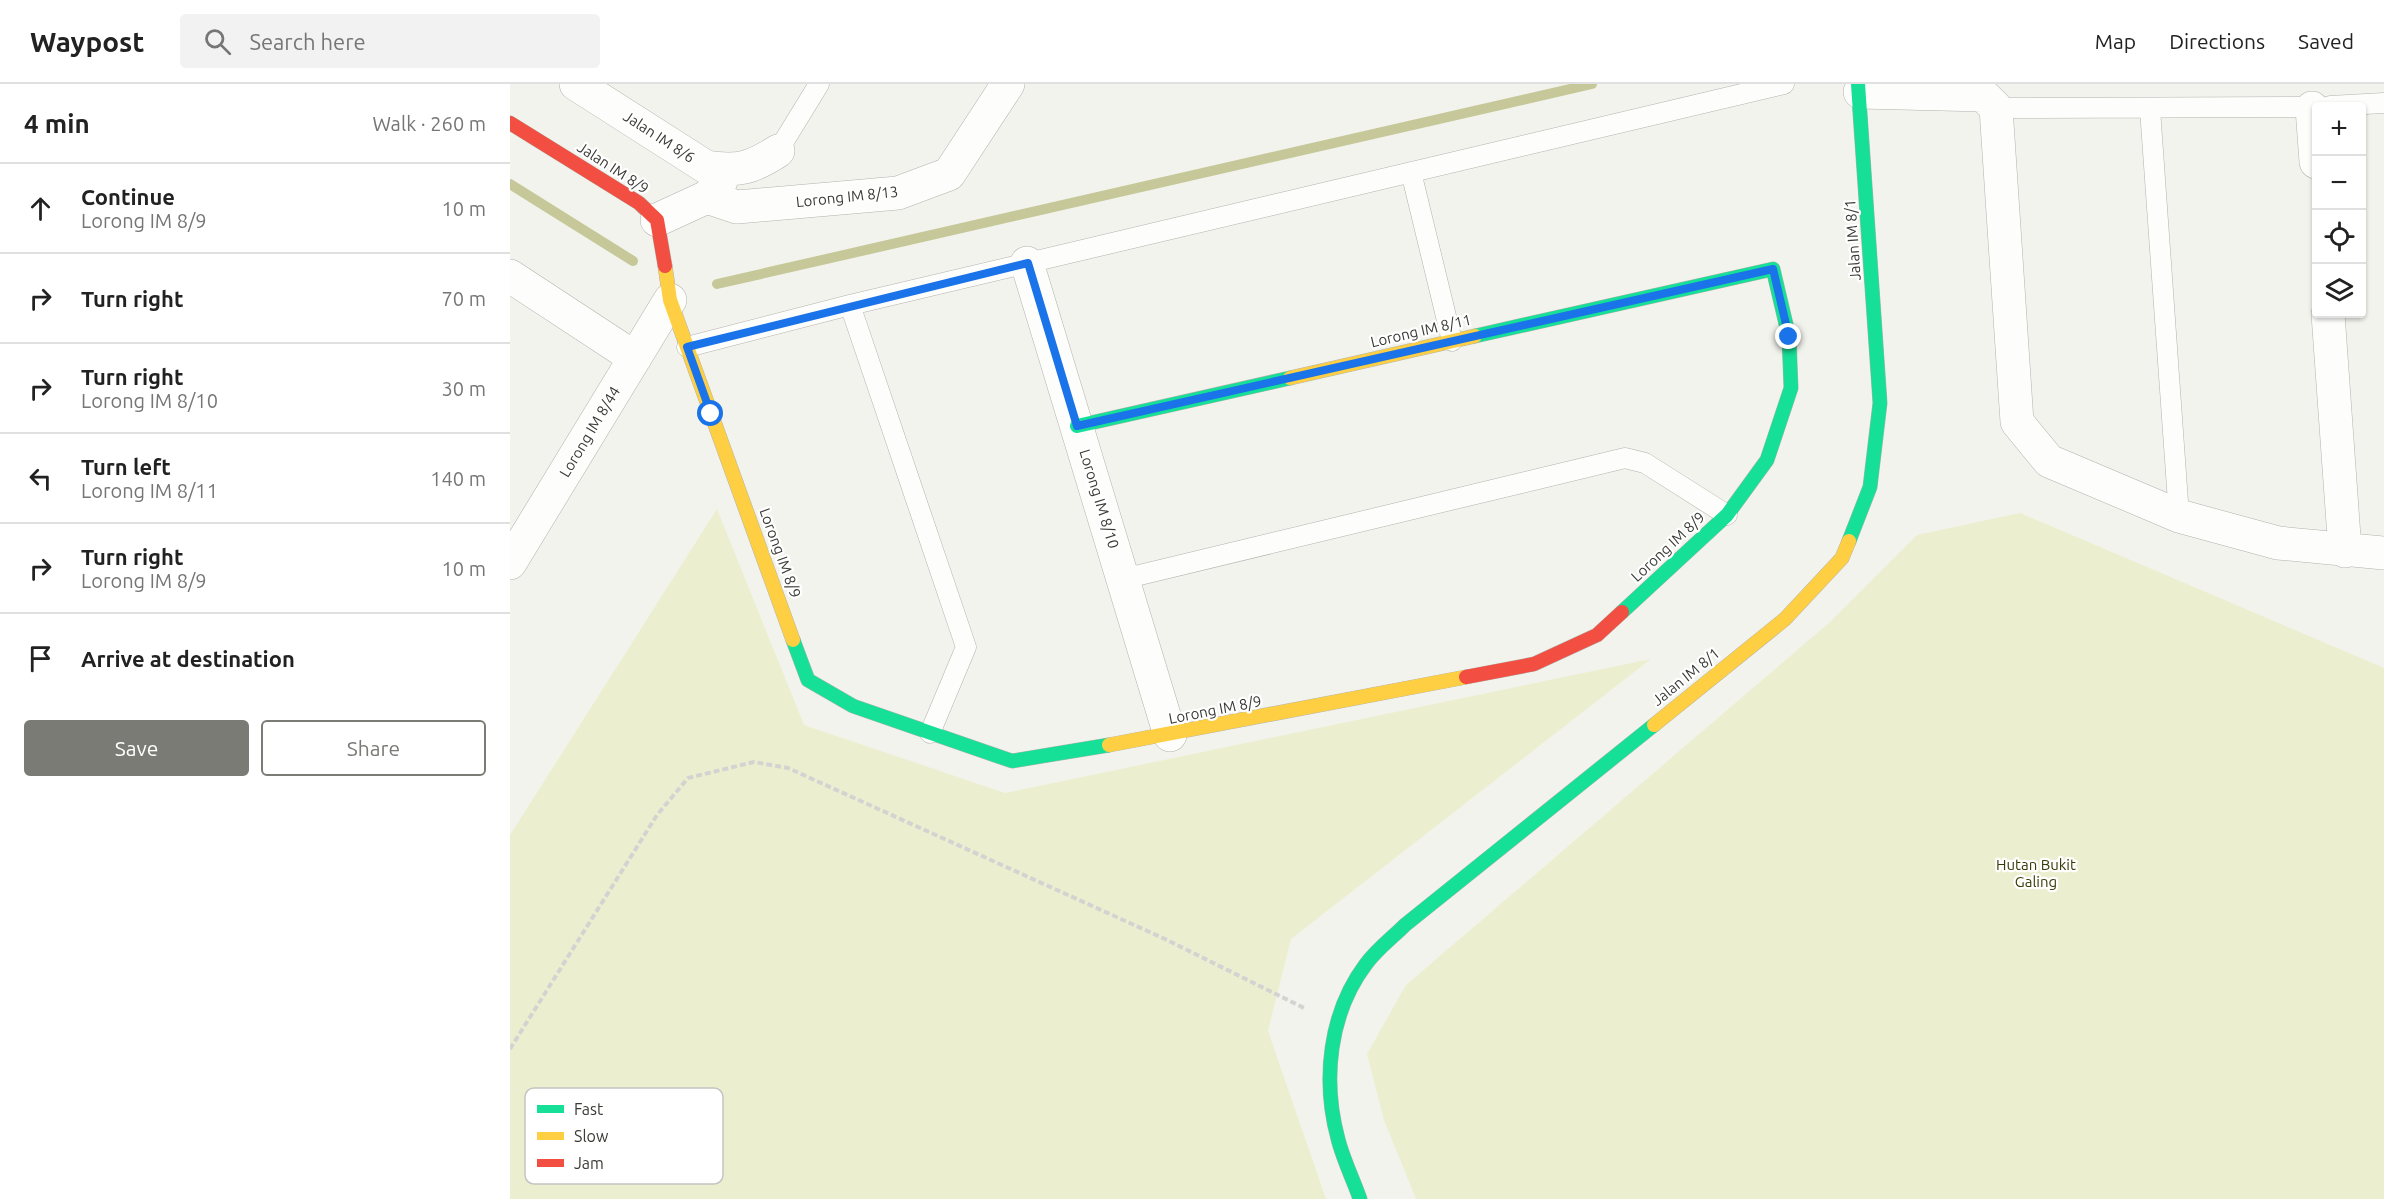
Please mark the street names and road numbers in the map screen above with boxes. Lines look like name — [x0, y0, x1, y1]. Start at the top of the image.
street label: Jalan IM 8/6 — [620, 107, 698, 166]
street label: Jalan IM 8/9 — [574, 138, 652, 197]
street label: Lorong IM 8/13 — [795, 183, 899, 210]
street label: Jalan IM 8/1 — [1841, 199, 1864, 281]
street label: Lorong IM 8/11 — [1369, 311, 1473, 350]
street label: Lorong IM 8/44 — [556, 383, 623, 480]
street label: Lorong IM 8/10 — [1076, 447, 1123, 550]
street label: Lorong IM 8/9 — [756, 506, 805, 600]
street label: Lorong IM 8/9 — [1627, 508, 1708, 585]
street label: Jalan IM 8/1 — [1649, 644, 1723, 709]
street label: Lorong IM 8/9 — [1167, 692, 1263, 727]

